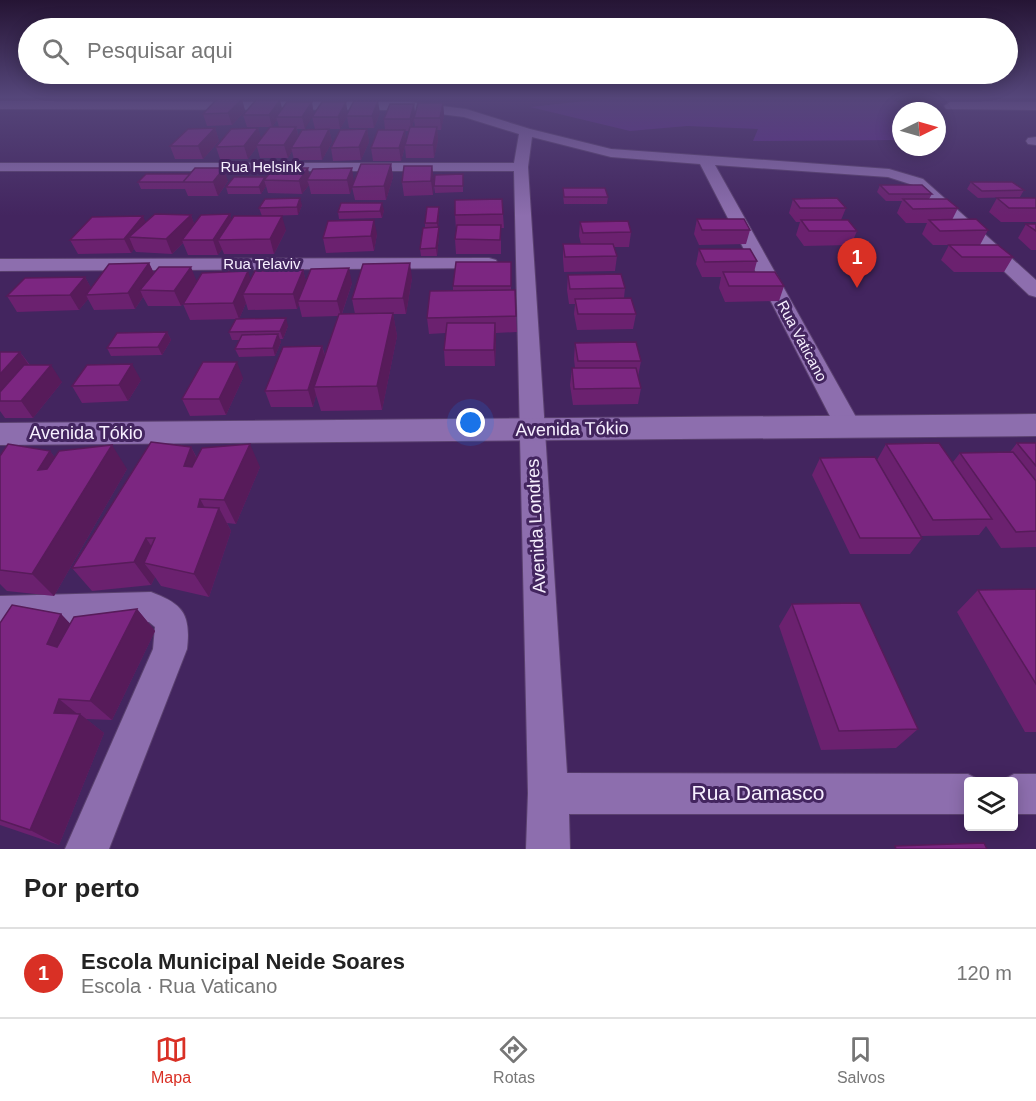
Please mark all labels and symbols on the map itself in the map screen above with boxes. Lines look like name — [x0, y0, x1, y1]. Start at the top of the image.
north arrow — [892, 102, 946, 156]
street label: Rua Helsink — [221, 158, 302, 175]
pin: 1 — [838, 238, 876, 288]
street label: Rua Telaviv — [223, 255, 301, 272]
street label: Rua Vaticano — [774, 298, 831, 384]
your location — [456, 408, 485, 437]
street label: Avenida Tókio — [515, 418, 629, 440]
street label: Avenida Tókio — [29, 423, 143, 443]
street label: Avenida Londres — [522, 458, 550, 594]
street label: Rua Damasco — [691, 781, 825, 804]

